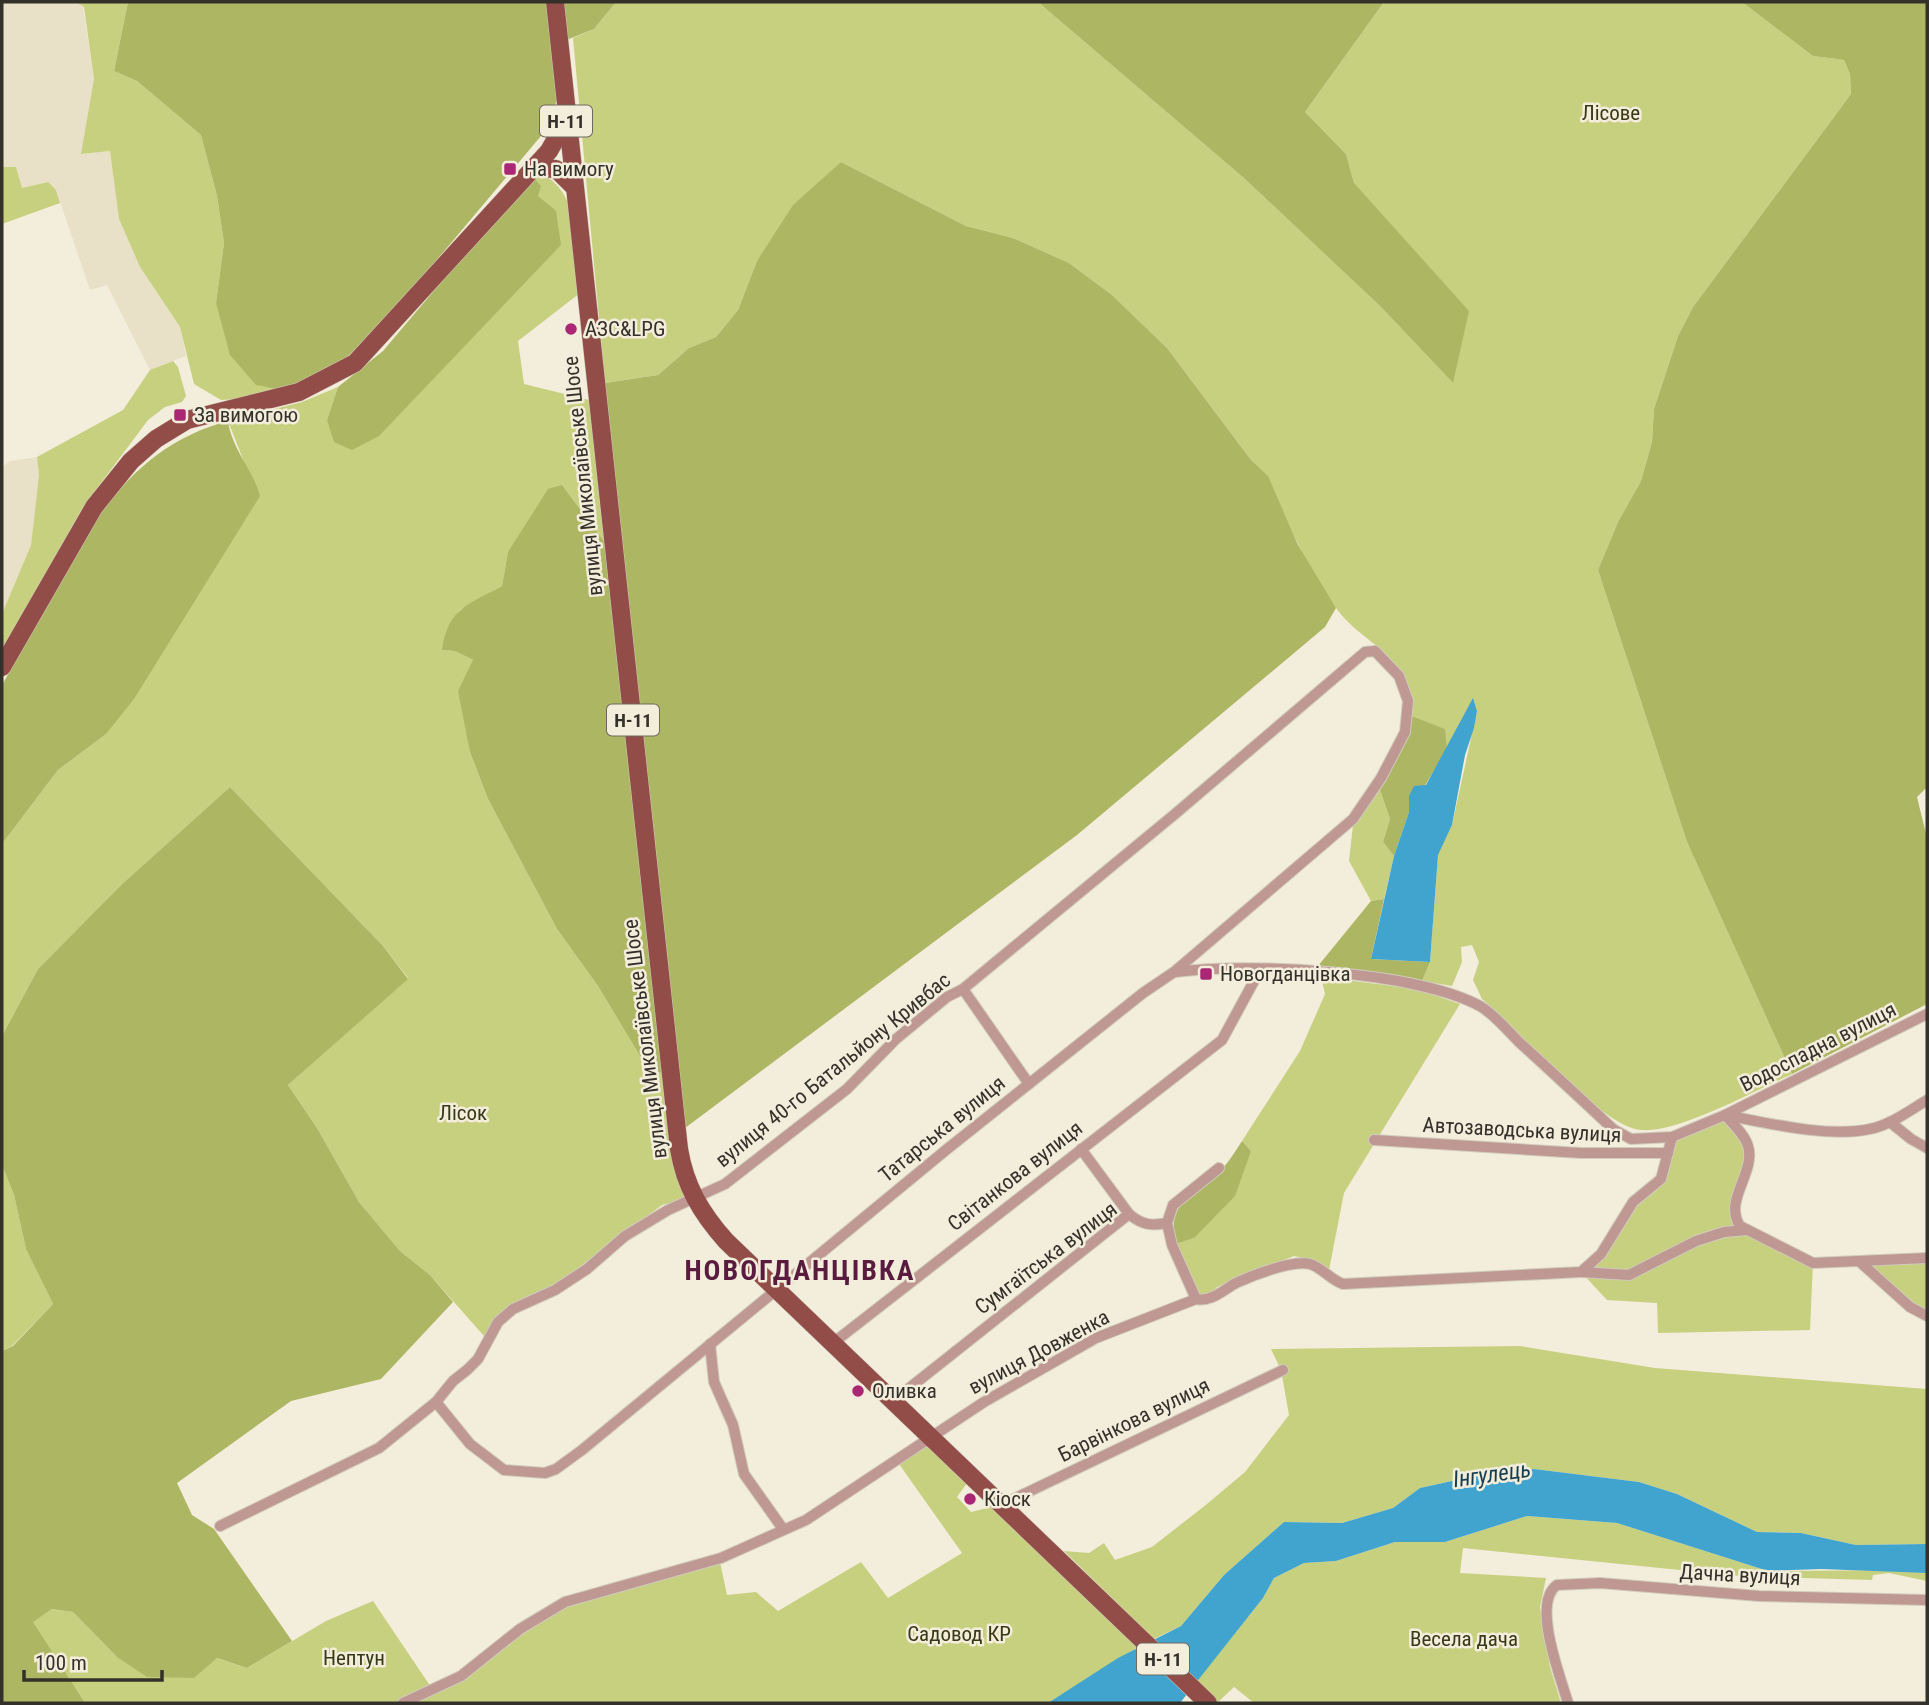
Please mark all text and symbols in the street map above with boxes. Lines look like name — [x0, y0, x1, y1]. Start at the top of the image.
park label: Лісове — [1582, 101, 1640, 125]
road number: Н-11 — [540, 105, 592, 136]
place label: На вимогу — [524, 157, 614, 181]
marker: На вимогу — [502, 161, 518, 177]
place label: АЗС&LPG — [585, 317, 665, 341]
marker: АЗС&LPG — [563, 321, 579, 337]
street label: вулиця Миколаївське Шосе — [558, 355, 608, 597]
place label: За вимогою — [194, 403, 298, 427]
marker: За вимогою — [172, 407, 188, 423]
road number: Н-11 — [607, 705, 659, 736]
street label: вулиця Миколаївське Шосе — [618, 918, 672, 1160]
place label: Новогданцівка — [1220, 962, 1350, 986]
marker: Новогданцівка — [1198, 966, 1214, 982]
street label: вулиця 40-го Батальйону Кривбас — [711, 968, 955, 1172]
street label: Водоспадна вулиця — [1736, 997, 1900, 1097]
street label: Татарська вулиця — [874, 1071, 1010, 1187]
park label: Лісок — [439, 1101, 487, 1125]
street label: Автозаводська вулиця — [1422, 1113, 1622, 1147]
street label: Світанкова вулиця — [943, 1116, 1087, 1236]
street label: Сумгаїтська вулиця — [970, 1197, 1122, 1319]
district label: НОВОГДАНЦІВКА — [684, 1254, 916, 1287]
street label: вулиця Довженка — [965, 1305, 1113, 1399]
street label: Барвінкова вулиця — [1054, 1373, 1214, 1467]
place label: Оливка — [872, 1379, 937, 1403]
marker: Оливка — [850, 1383, 866, 1399]
water label: Інгулець — [1451, 1456, 1533, 1493]
place label: Кіоск — [984, 1487, 1031, 1511]
marker: Кіоск — [962, 1491, 978, 1507]
street label: Дачна вулиця — [1679, 1560, 1801, 1590]
park label: Садовод КР — [907, 1622, 1011, 1646]
park label: Весела дача — [1410, 1627, 1518, 1651]
scale bar — [24, 1638, 163, 1682]
road number: Н-11 — [1137, 1644, 1189, 1674]
park label: Нептун — [323, 1646, 385, 1670]
text: 100 m — [35, 1651, 87, 1675]

